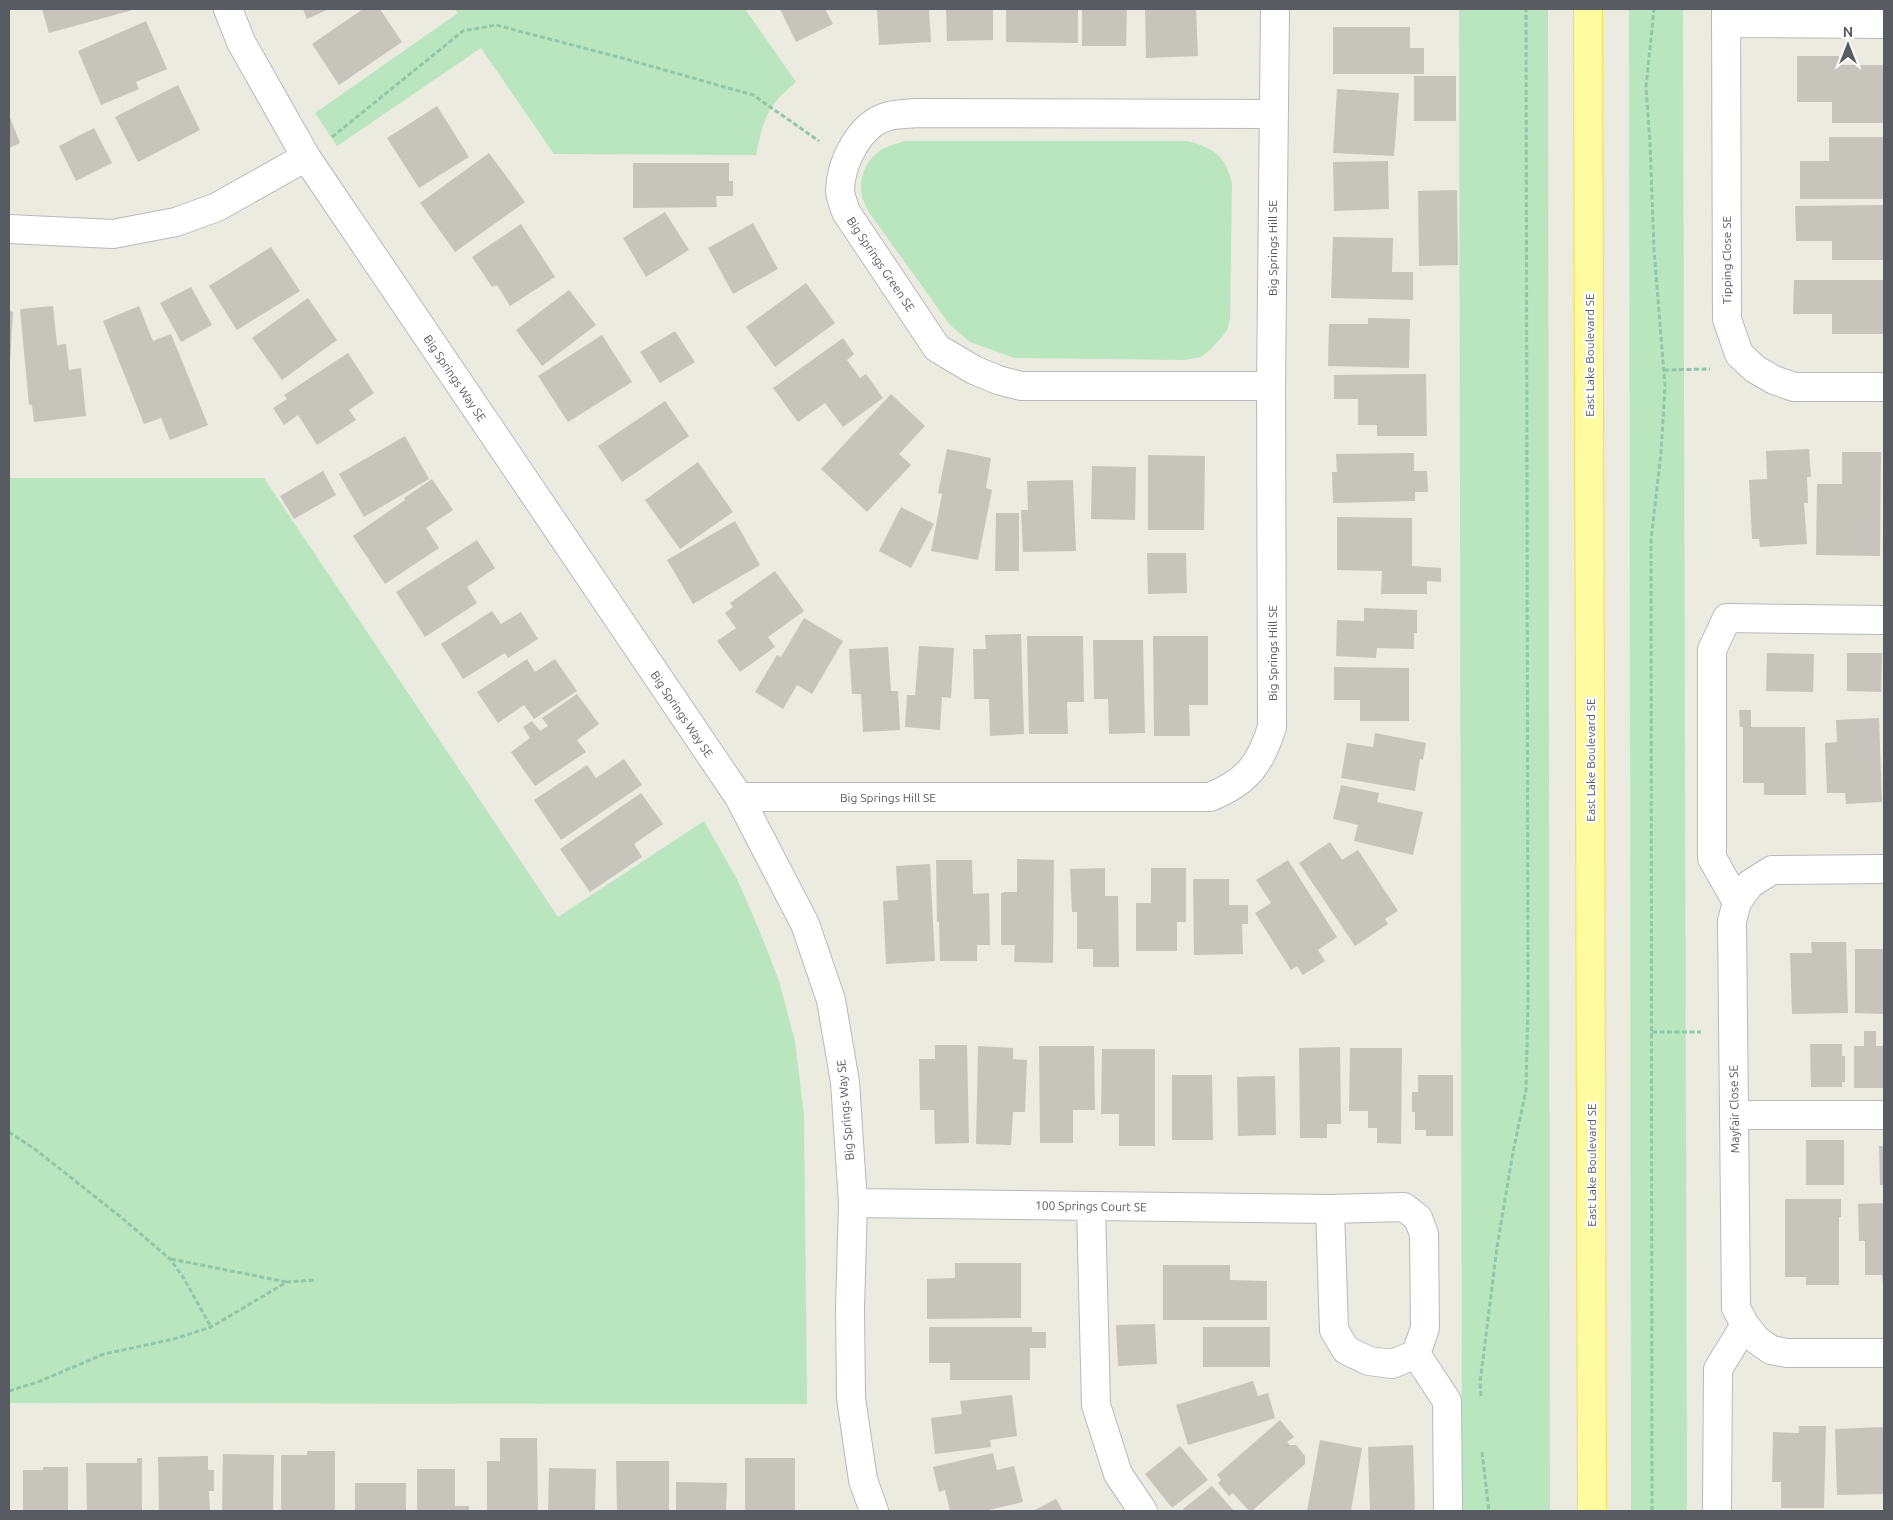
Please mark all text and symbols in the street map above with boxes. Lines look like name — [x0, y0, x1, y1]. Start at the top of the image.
north arrow — [1823, 20, 1873, 70]
text: N — [1843, 24, 1853, 40]
street label: Big Springs Hill SE — [1266, 200, 1279, 296]
street label: Big Springs Green SE — [845, 214, 918, 314]
street label: Tipping Close SE — [1720, 216, 1733, 304]
street label: East Lake Boulevard SE — [1583, 293, 1596, 417]
street label: Big Springs Way SE — [421, 332, 489, 424]
street label: Big Springs Hill SE — [1266, 605, 1279, 701]
street label: Big Springs Way SE — [648, 668, 716, 760]
street label: East Lake Boulevard SE — [1584, 698, 1597, 822]
street label: Big Springs Hill SE — [840, 791, 936, 804]
street label: Big Springs Way SE — [834, 1059, 856, 1161]
street label: Mayfair Close SE — [1727, 1064, 1741, 1153]
street label: East Lake Boulevard SE — [1585, 1103, 1598, 1227]
street label: 100 Springs Court SE — [1035, 1199, 1147, 1213]

